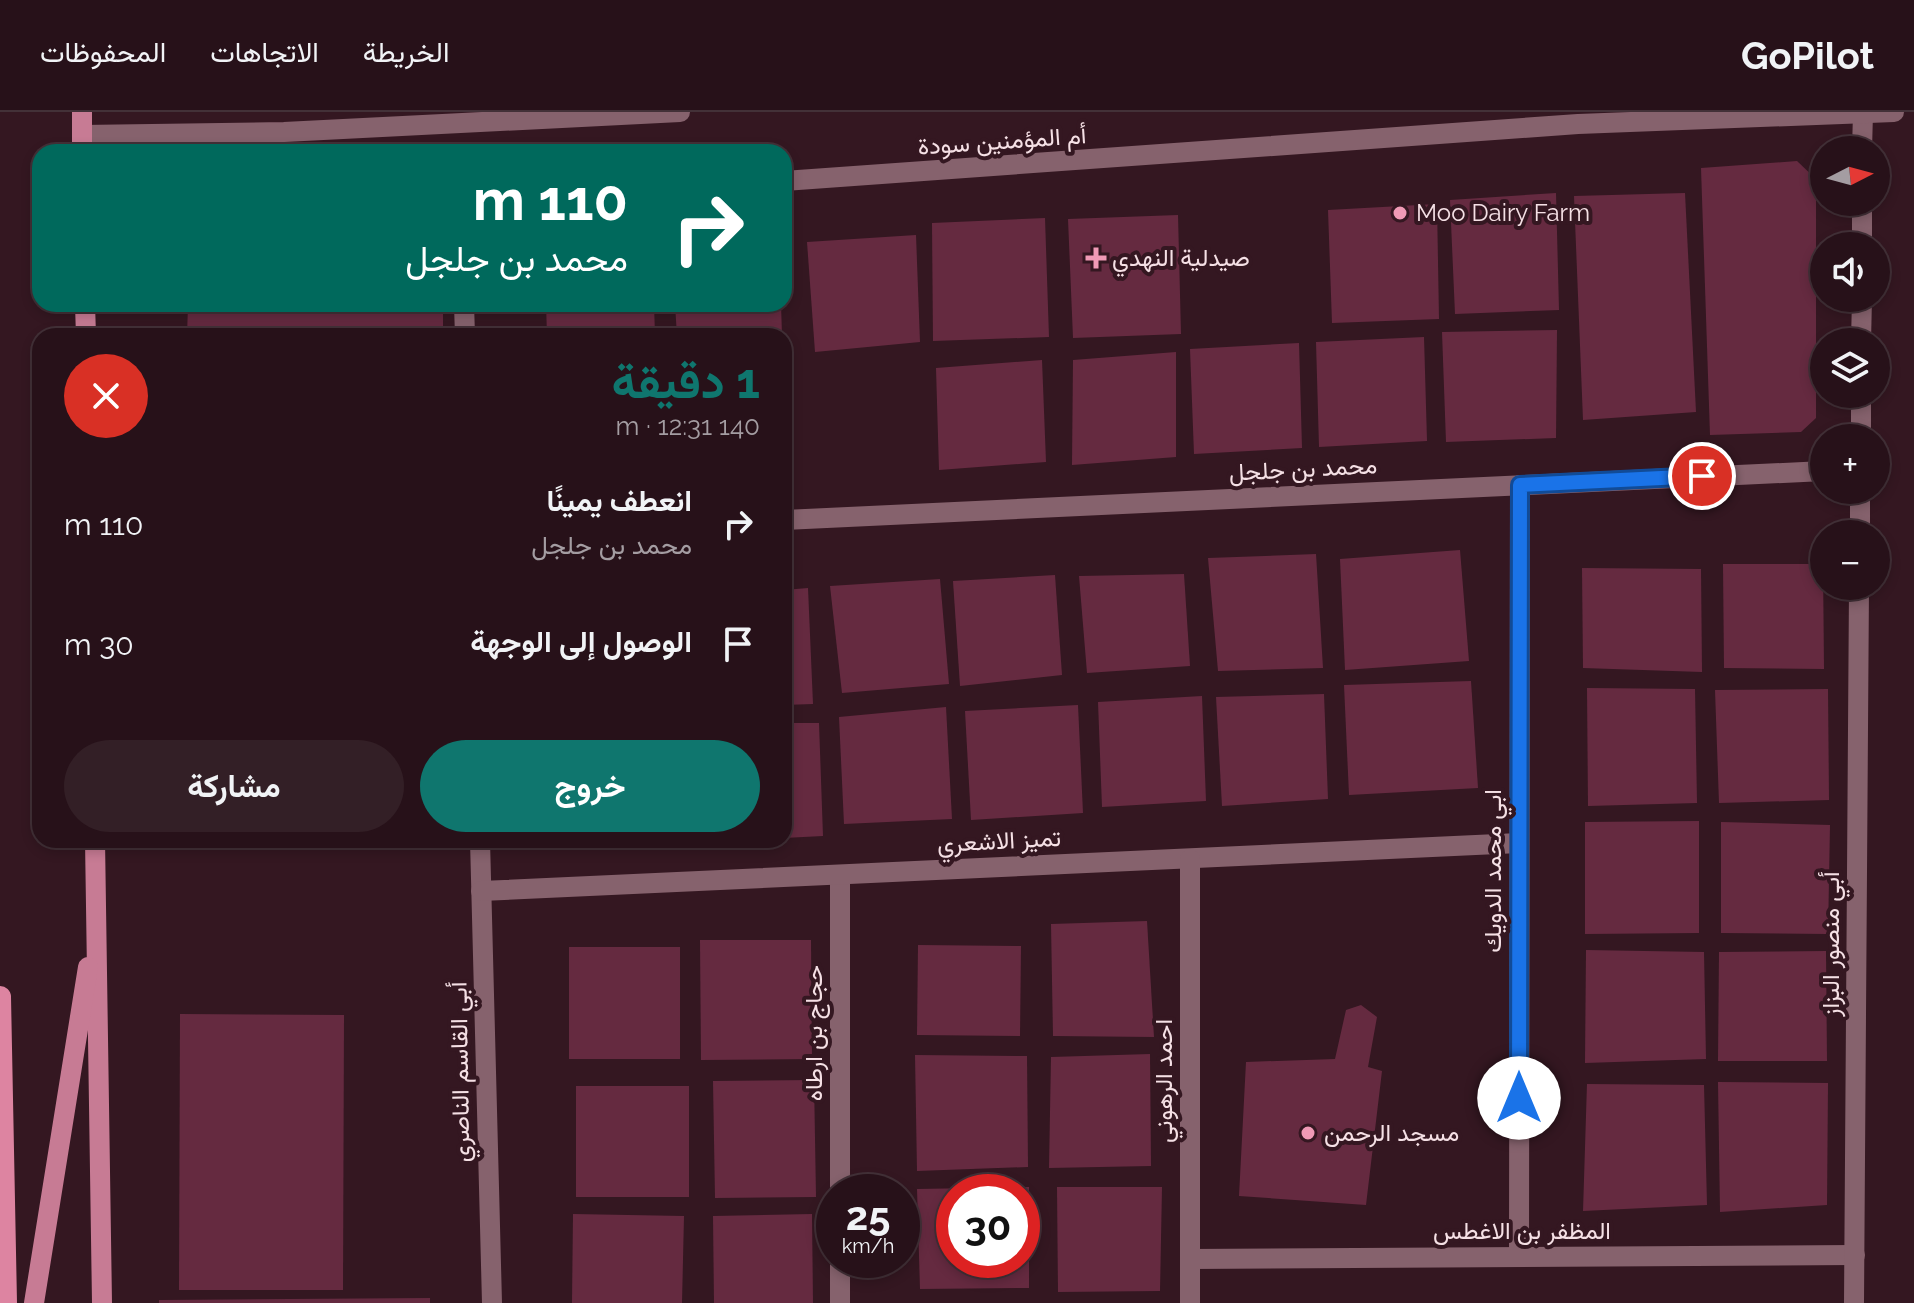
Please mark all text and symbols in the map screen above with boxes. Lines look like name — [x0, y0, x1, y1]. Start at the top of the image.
text: GoPilot — [1741, 33, 1874, 78]
text: المحفوظات — [40, 36, 166, 69]
text: الاتجاهات — [210, 36, 319, 69]
text: الخريطة — [363, 36, 449, 69]
street label: أم المؤمنين سودة — [917, 120, 1088, 163]
north arrow — [1810, 136, 1890, 216]
map controls — [1810, 136, 1890, 600]
text: 110 m — [473, 167, 628, 233]
icon: right — [656, 176, 760, 280]
place label: Moo Dairy Farm — [1416, 198, 1590, 227]
marker: Moo Dairy Farm — [1391, 204, 1409, 222]
button: sound — [1810, 232, 1890, 312]
text: محمد بن جلجل — [405, 237, 628, 279]
place label: صيدلية النهدي — [1112, 243, 1250, 277]
marker: صيدلية النهدي — [1087, 249, 1105, 267]
button: layers — [1810, 328, 1890, 408]
text: 1 دقيقة — [612, 353, 760, 409]
button: close — [64, 354, 148, 438]
text: 140 m · 12:31 — [615, 411, 760, 441]
button: + — [1810, 424, 1890, 504]
pin — [1668, 442, 1736, 510]
street label: محمد بن جلجل — [1228, 450, 1378, 487]
icon: arrive — [1680, 454, 1724, 498]
text: انعطف يمينًا — [547, 483, 692, 518]
icon: right — [716, 502, 760, 546]
text: 110 m — [64, 507, 143, 542]
button: − — [1810, 520, 1890, 600]
text: محمد بن جلجل — [531, 530, 692, 560]
icon: arrive — [716, 622, 760, 666]
text: الوصول إلى الوجهة — [470, 624, 692, 659]
text: 30 m — [64, 627, 134, 662]
button: مشاركة — [64, 740, 404, 832]
button: خروج — [420, 740, 760, 832]
street label: ابي محمد الدويك — [1478, 789, 1512, 953]
street label: تميز الاشعري — [936, 823, 1062, 863]
street label: أبي منصور البزاز — [1816, 871, 1850, 1018]
street label: حجاج بن ارطاه — [799, 965, 830, 1101]
street label: أبي القاسم الناصري — [443, 981, 481, 1163]
street label: احمد الرهوني — [1149, 1019, 1183, 1143]
position arrow — [1477, 1056, 1561, 1140]
place label: مسجد الرحمن — [1324, 1118, 1459, 1148]
marker: مسجد الرحمن — [1299, 1124, 1317, 1142]
speed limit sign: 30 — [936, 1174, 1040, 1278]
text: 25 — [846, 1192, 890, 1239]
street label: المظفر بن الاغطس — [1433, 1216, 1611, 1246]
text: km/h — [842, 1234, 894, 1258]

